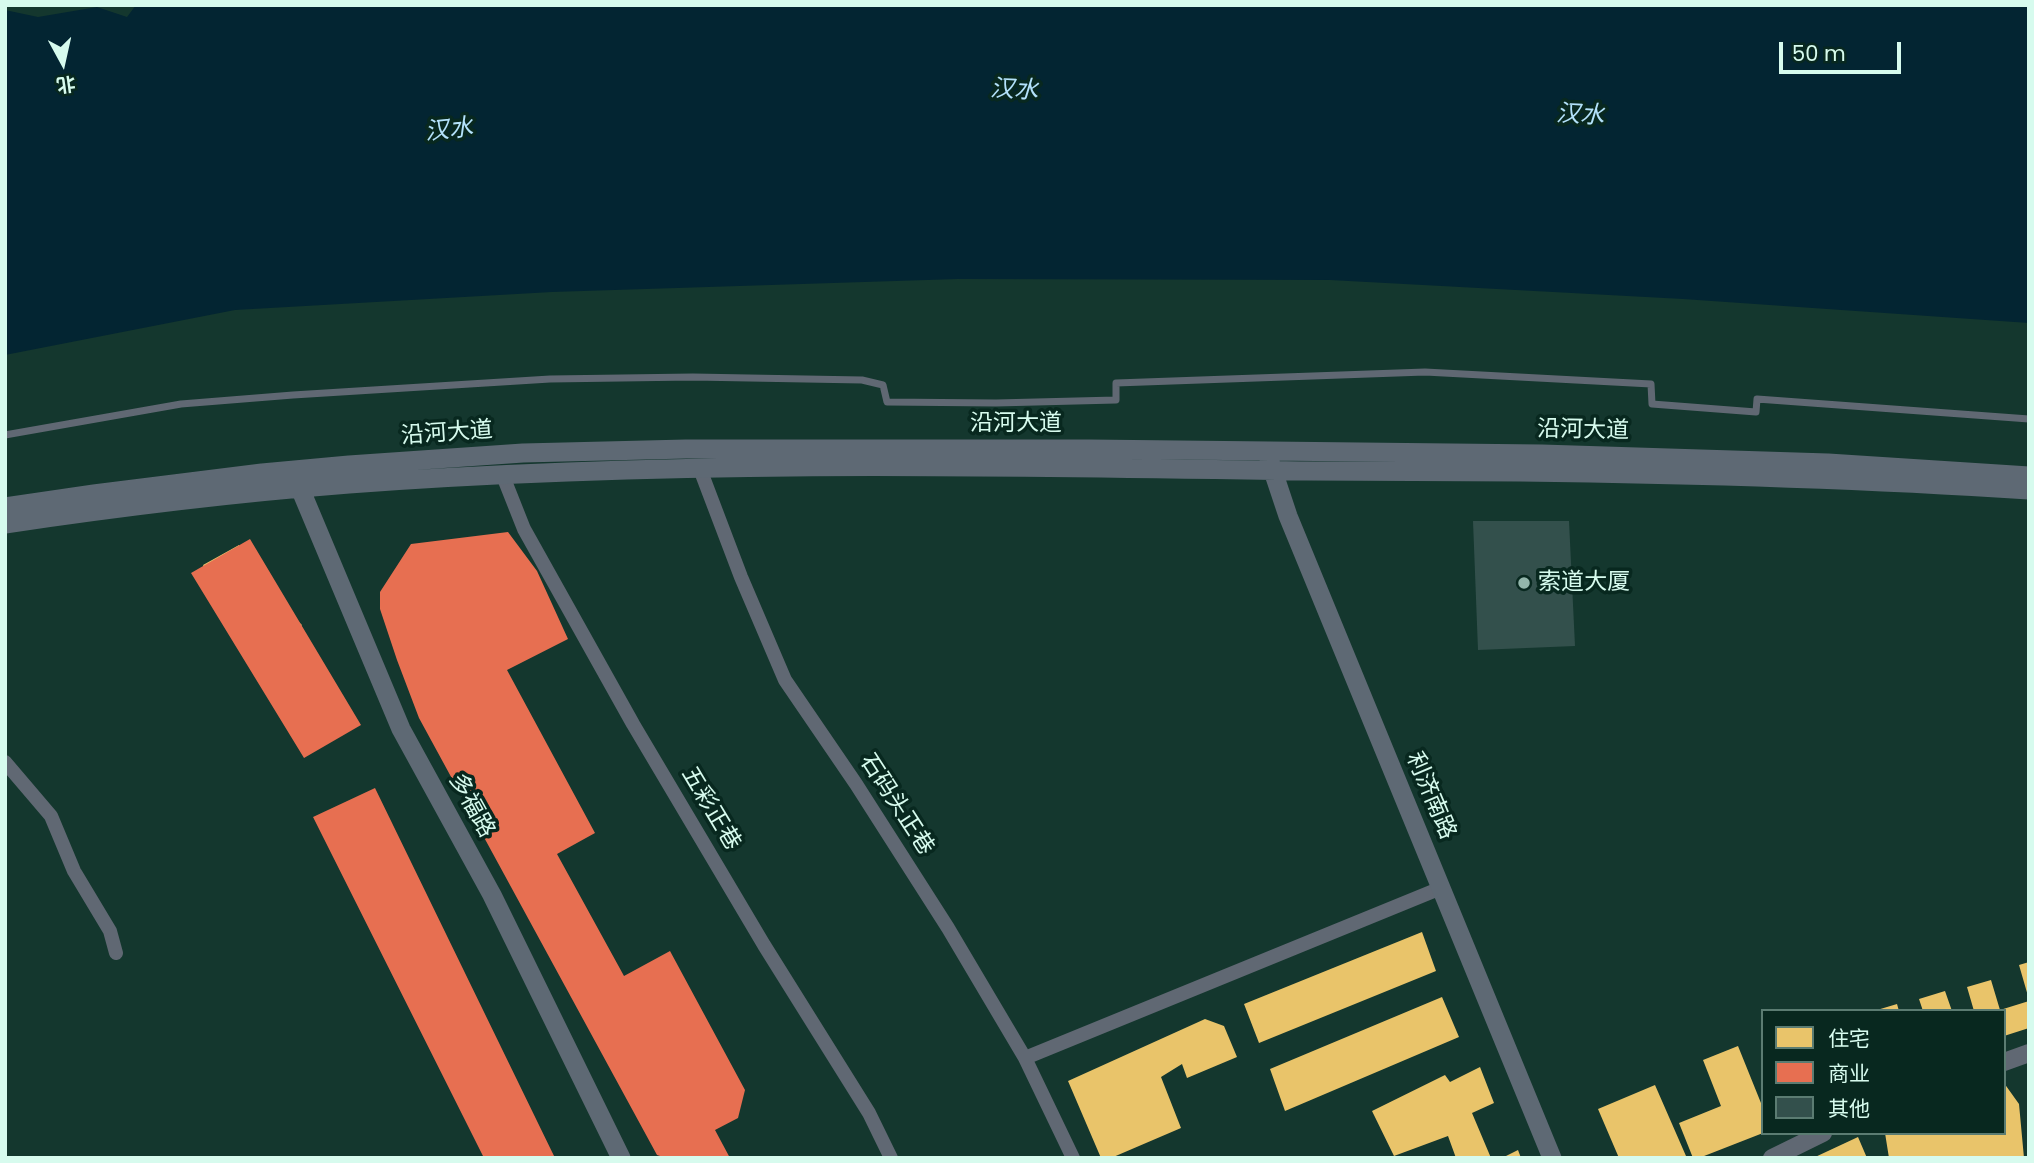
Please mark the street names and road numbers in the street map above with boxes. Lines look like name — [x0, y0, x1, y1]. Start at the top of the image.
street label: 沿河大道 — [970, 410, 1062, 438]
street label: 沿河大道 — [1537, 416, 1629, 446]
street label: 沿河大道 — [400, 417, 494, 451]
street label: 利济南路 — [1399, 748, 1461, 844]
street label: 石码头正巷 — [853, 749, 939, 861]
street label: 五彩正巷 — [674, 762, 746, 856]
street label: 多福路 — [442, 769, 500, 843]

